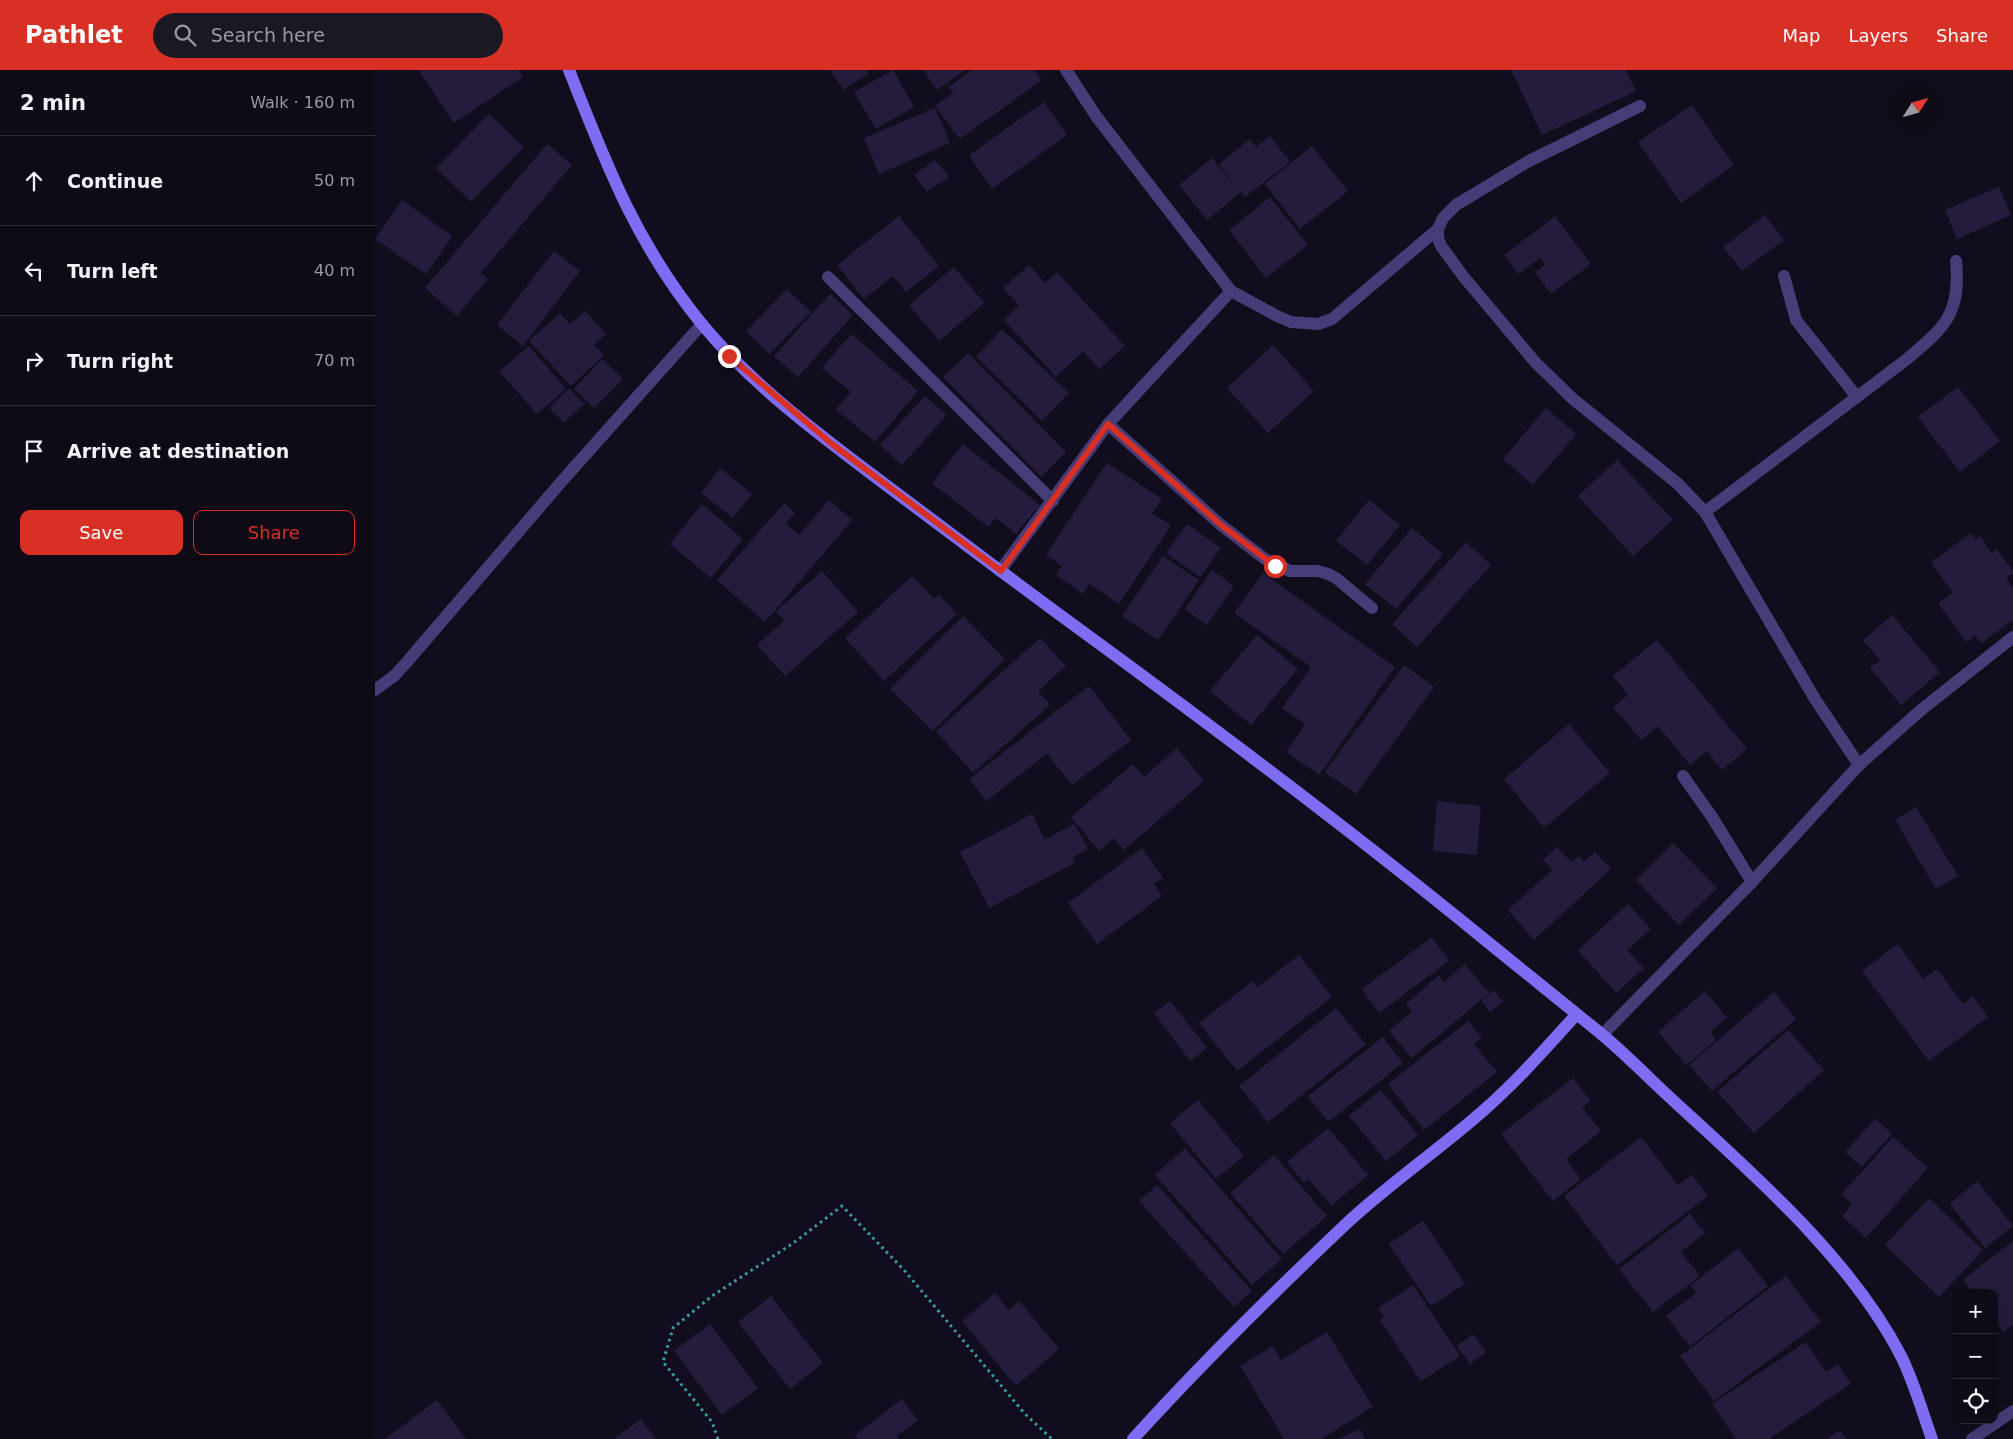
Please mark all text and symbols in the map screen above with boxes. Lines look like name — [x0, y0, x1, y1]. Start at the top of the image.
search box — [153, 13, 503, 58]
text: Pathlet — [25, 21, 123, 49]
icon: search — [171, 21, 199, 49]
text: Search here — [211, 24, 325, 46]
text: Map — [1782, 25, 1820, 46]
text: Layers — [1848, 25, 1908, 46]
text: Share — [1936, 25, 1988, 46]
north arrow — [1893, 85, 1938, 130]
text: 2 min — [20, 91, 86, 115]
text: Walk · 160 m — [250, 93, 355, 112]
icon: ahead — [20, 167, 48, 195]
text: Continue — [67, 170, 163, 192]
text: 50 m — [314, 171, 355, 190]
icon: left — [20, 257, 48, 285]
text: Turn left — [67, 260, 158, 282]
text: 40 m — [314, 261, 355, 280]
route end — [718, 345, 741, 368]
icon: right — [20, 347, 48, 375]
text: Turn right — [67, 350, 173, 372]
text: 70 m — [314, 351, 355, 370]
icon: arrive — [20, 437, 48, 465]
text: Arrive at destination — [67, 440, 289, 462]
button: Save — [20, 510, 183, 555]
button: Share — [193, 510, 355, 555]
route start — [1264, 555, 1287, 578]
map controls — [1953, 1289, 1998, 1424]
button: + — [1953, 1289, 1998, 1334]
button: − — [1953, 1334, 1998, 1379]
button: locate — [1953, 1379, 1998, 1424]

